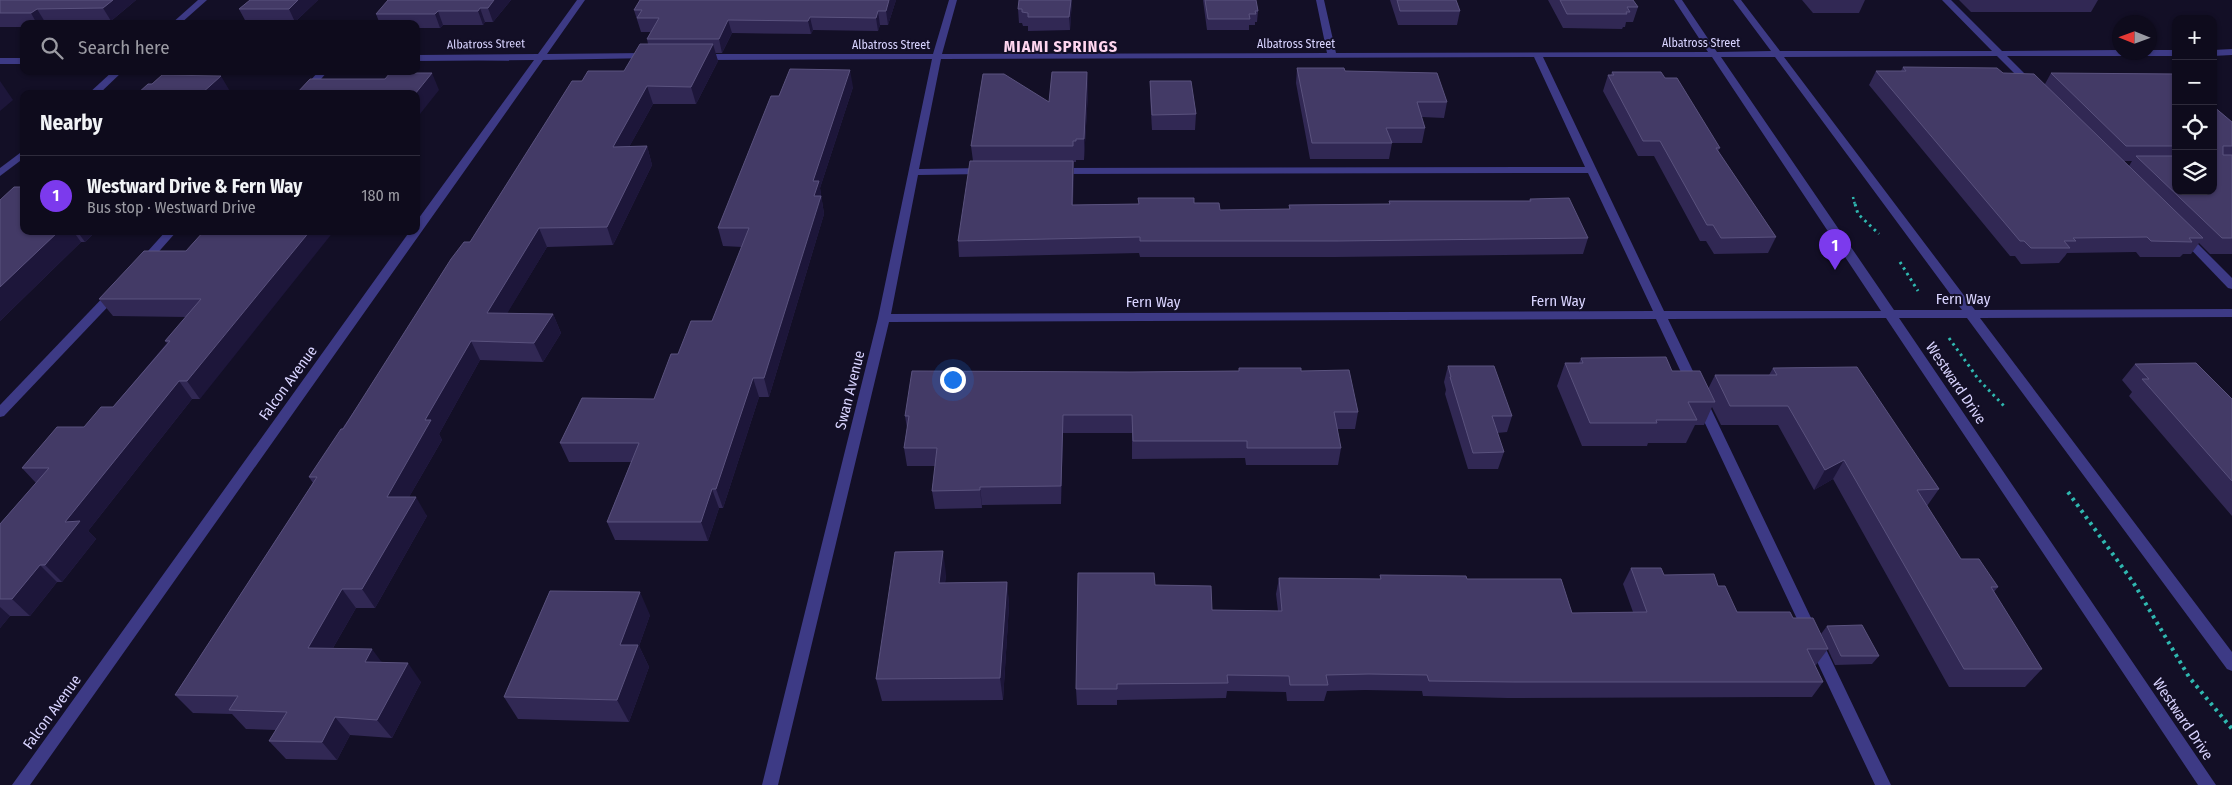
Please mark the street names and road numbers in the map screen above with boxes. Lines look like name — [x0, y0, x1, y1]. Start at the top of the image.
street label: Albatross Street — [447, 36, 525, 52]
street label: Albatross Street — [1662, 36, 1740, 50]
street label: Albatross Street — [1257, 37, 1335, 51]
street label: Albatross Street — [852, 38, 930, 52]
street label: Fern Way — [1936, 290, 1991, 308]
street label: Fern Way — [1531, 292, 1586, 310]
street label: Fern Way — [1126, 293, 1181, 311]
street label: Westward Drive — [1922, 339, 1990, 427]
street label: Falcon Avenue — [255, 342, 321, 424]
street label: Swan Avenue — [831, 349, 869, 431]
street label: Falcon Avenue — [19, 671, 85, 753]
street label: Westward Drive — [2149, 675, 2217, 763]

